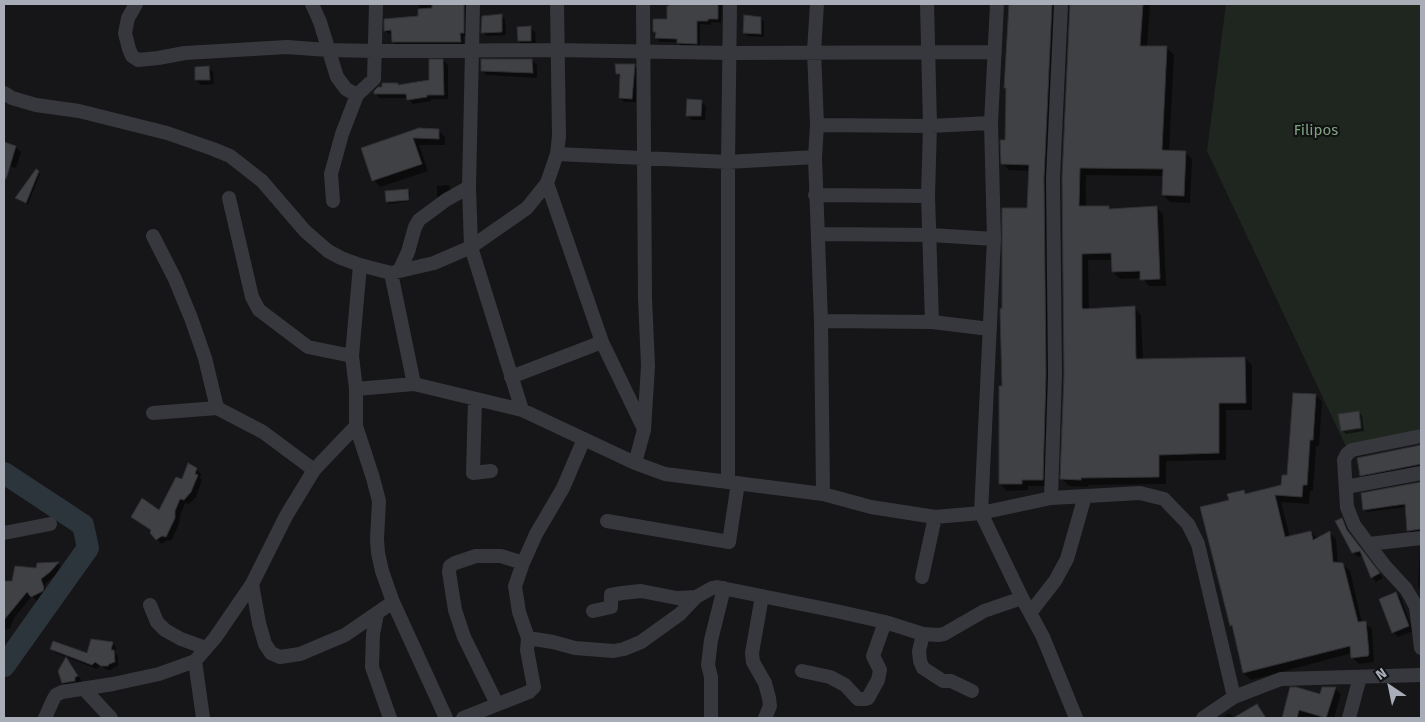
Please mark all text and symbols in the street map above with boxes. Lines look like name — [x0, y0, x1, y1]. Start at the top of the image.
park label: Filipos — [1294, 122, 1338, 140]
north arrow — [1365, 662, 1415, 712]
text: N — [1373, 665, 1390, 684]

